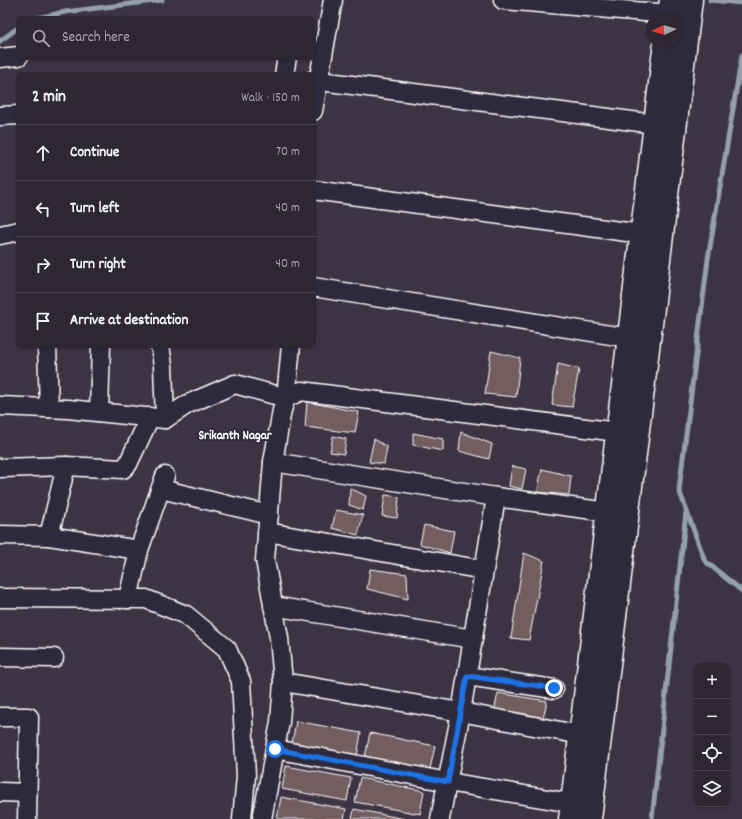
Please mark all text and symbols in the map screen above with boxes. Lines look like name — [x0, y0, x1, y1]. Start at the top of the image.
north arrow — [646, 12, 682, 48]
search box — [16, 16, 316, 60]
icon: search — [30, 27, 52, 49]
text: Search here — [62, 27, 130, 49]
text: 2 min — [32, 86, 66, 110]
text: Walk · 150 m — [241, 89, 300, 108]
icon: ahead — [32, 142, 54, 164]
text: Continue — [70, 142, 119, 164]
text: 70 m — [276, 143, 300, 162]
icon: left — [32, 198, 54, 220]
text: Turn left — [70, 198, 119, 220]
text: 40 m — [276, 199, 300, 218]
icon: right — [32, 254, 54, 276]
text: Turn right — [70, 254, 126, 276]
text: 40 m — [276, 255, 300, 274]
icon: arrive — [32, 310, 54, 332]
text: Arrive at destination — [70, 310, 188, 332]
district label: Srikanth Nagar — [198, 427, 273, 446]
map controls — [694, 663, 730, 807]
button: + — [694, 663, 730, 699]
route end — [545, 679, 563, 697]
button: − — [694, 699, 730, 735]
button: locate — [694, 735, 730, 771]
route start — [266, 740, 284, 758]
button: layers — [694, 771, 730, 807]

